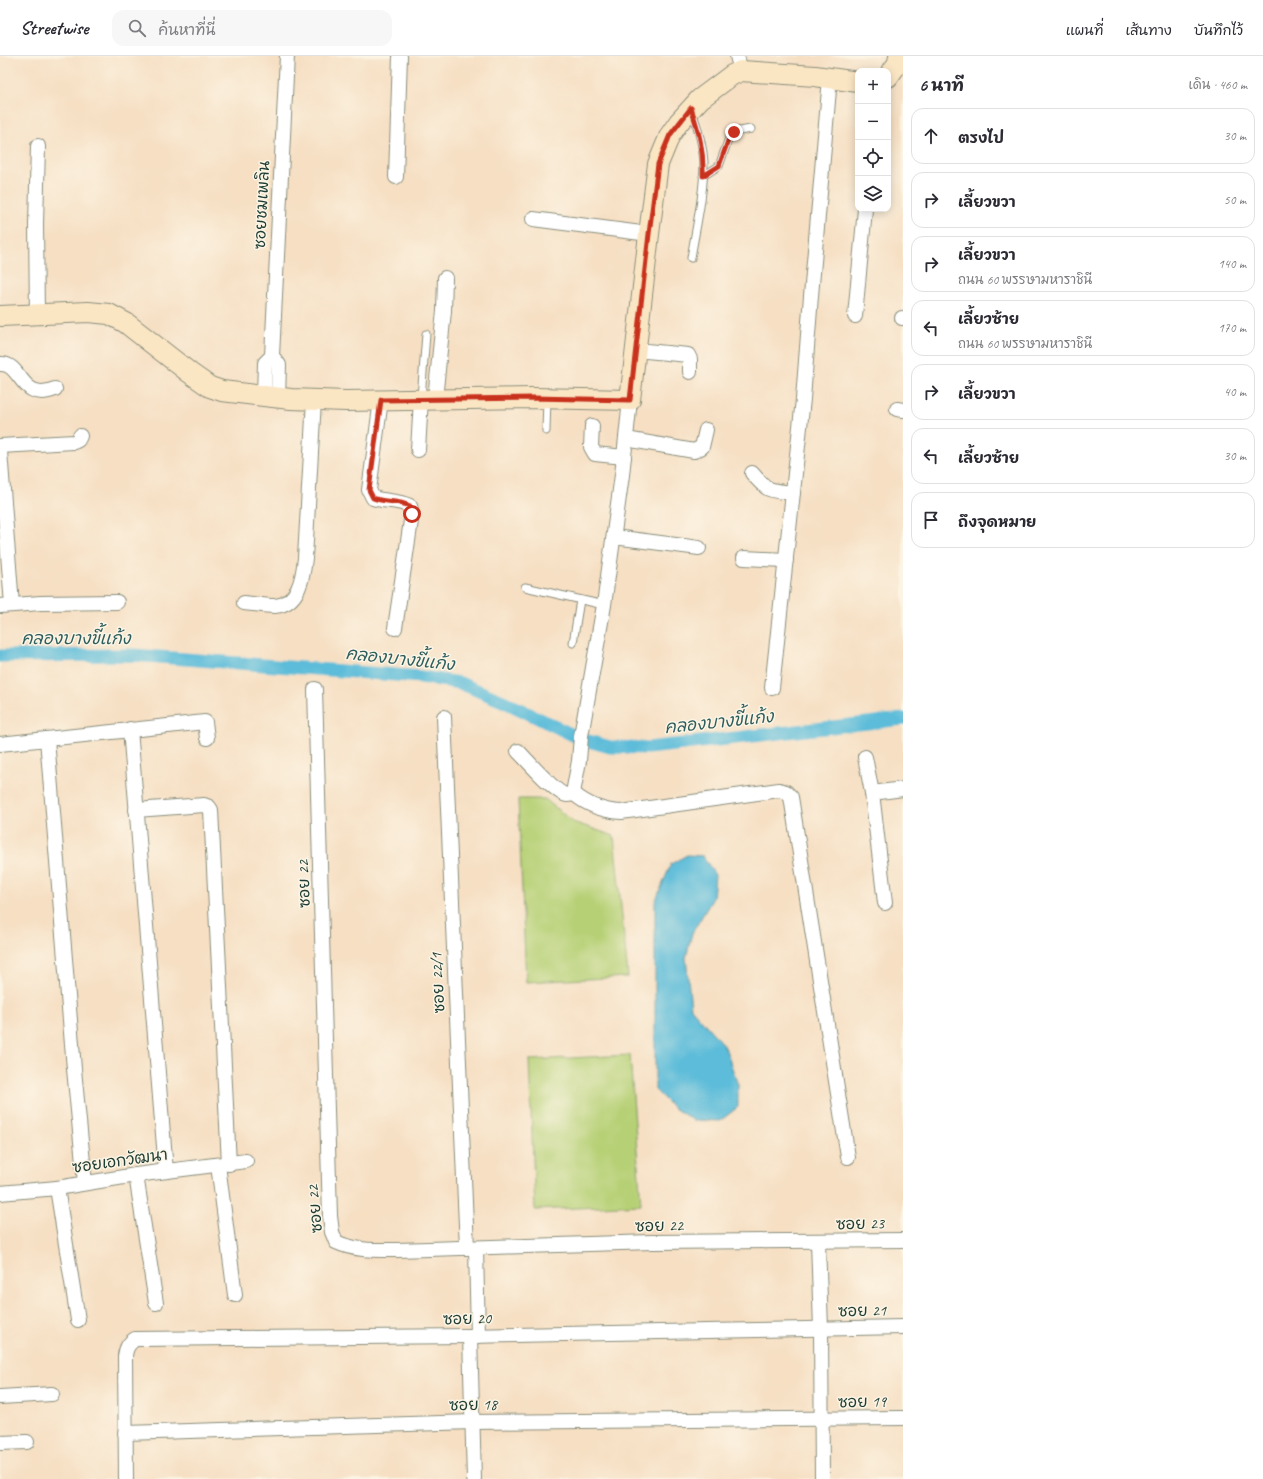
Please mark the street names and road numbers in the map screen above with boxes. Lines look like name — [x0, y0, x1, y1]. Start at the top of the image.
street label: ซอยชมเพลิน — [249, 160, 274, 250]
street label: ซอย 22 — [293, 858, 315, 908]
street label: ซอย 22/1 — [426, 951, 450, 1014]
street label: ซอยเอกวัฒนา — [71, 1143, 169, 1178]
street label: ซอย 22 — [303, 1182, 327, 1234]
street label: ซอย 23 — [836, 1214, 886, 1234]
street label: ซอย 22 — [635, 1216, 685, 1236]
street label: ซอย 21 — [838, 1301, 887, 1321]
street label: ซอย 20 — [443, 1309, 493, 1329]
street label: ซอย 19 — [838, 1392, 888, 1412]
street label: ซอย 18 — [449, 1395, 499, 1415]

